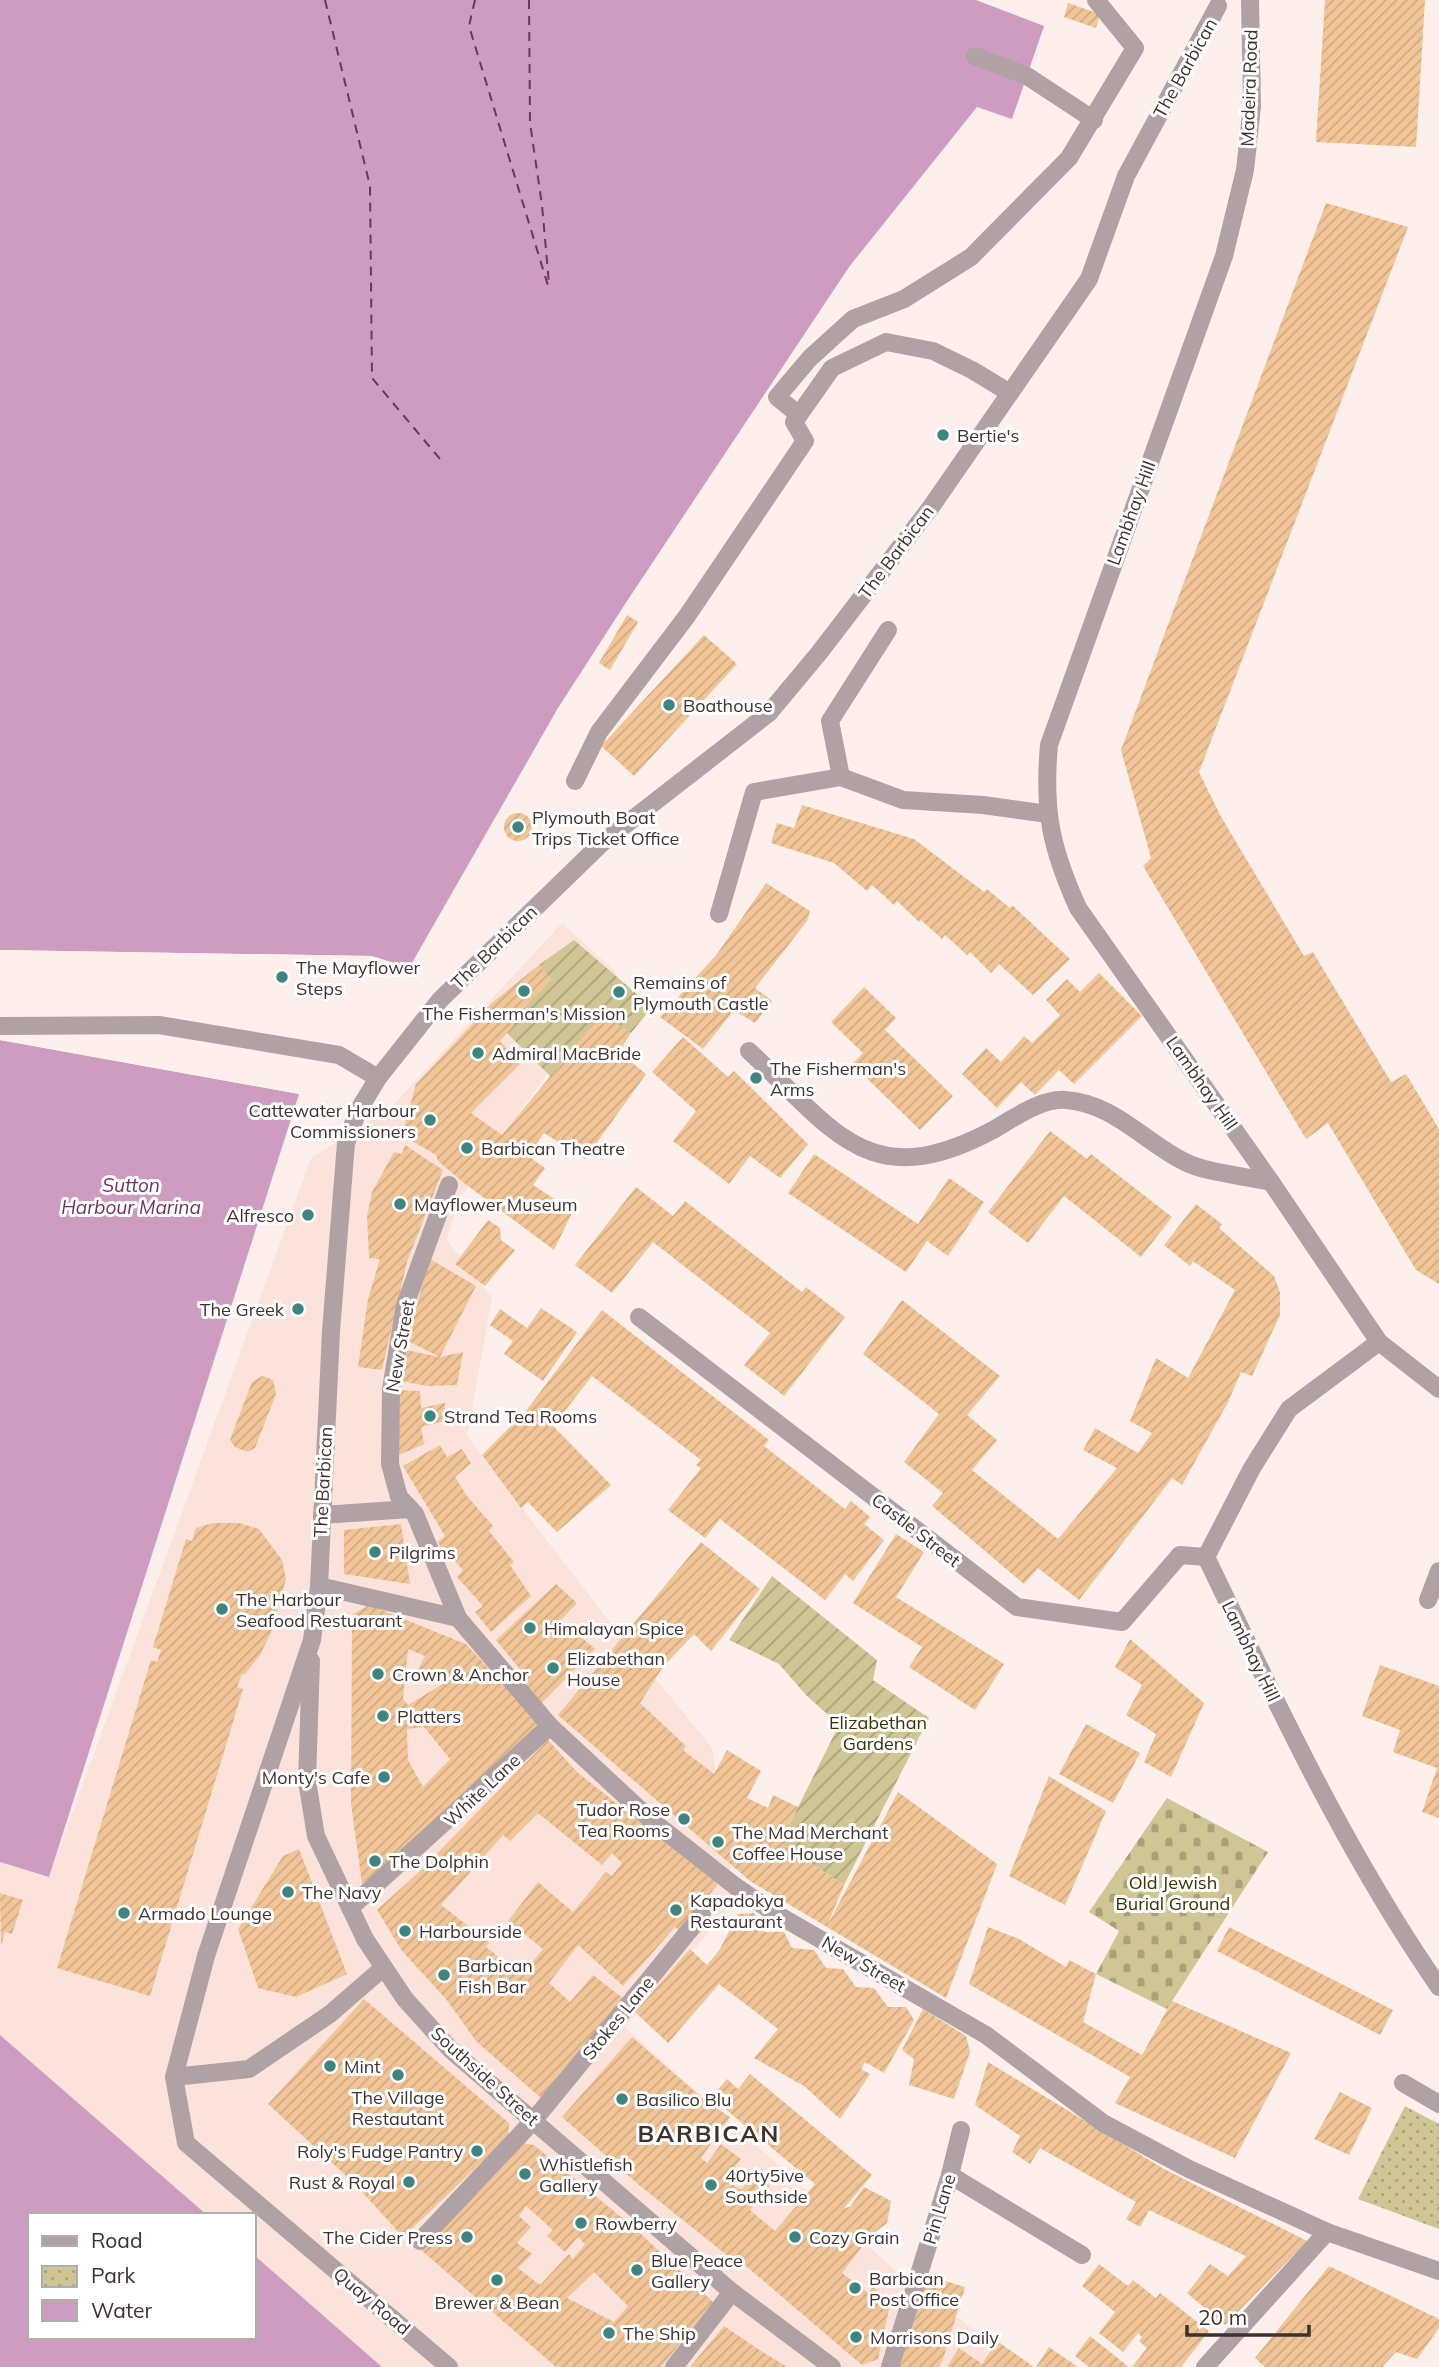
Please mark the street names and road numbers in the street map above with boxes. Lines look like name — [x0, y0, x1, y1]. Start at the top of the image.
street label: The Barbican — [1148, 14, 1222, 122]
street label: Madeira Road — [1235, 29, 1263, 147]
street label: Lambhay Hill — [1101, 458, 1161, 568]
street label: The Barbican — [853, 501, 939, 603]
street label: The Barbican — [446, 900, 542, 994]
street label: Lambhay Hill — [1161, 1032, 1243, 1134]
street label: New Street — [381, 1298, 419, 1394]
street label: The Barbican — [309, 1426, 337, 1538]
street label: Castle Street — [867, 1488, 965, 1572]
street label: Lambhay Hill — [1217, 1597, 1285, 1705]
street label: White Lane — [439, 1749, 525, 1831]
street label: New Street — [818, 1931, 910, 1997]
street label: Stokes Lane — [577, 1971, 659, 2065]
street label: Southside Street — [426, 2022, 544, 2130]
street label: Pin Lane — [917, 2171, 961, 2247]
street label: Quay Road — [329, 2262, 415, 2340]

